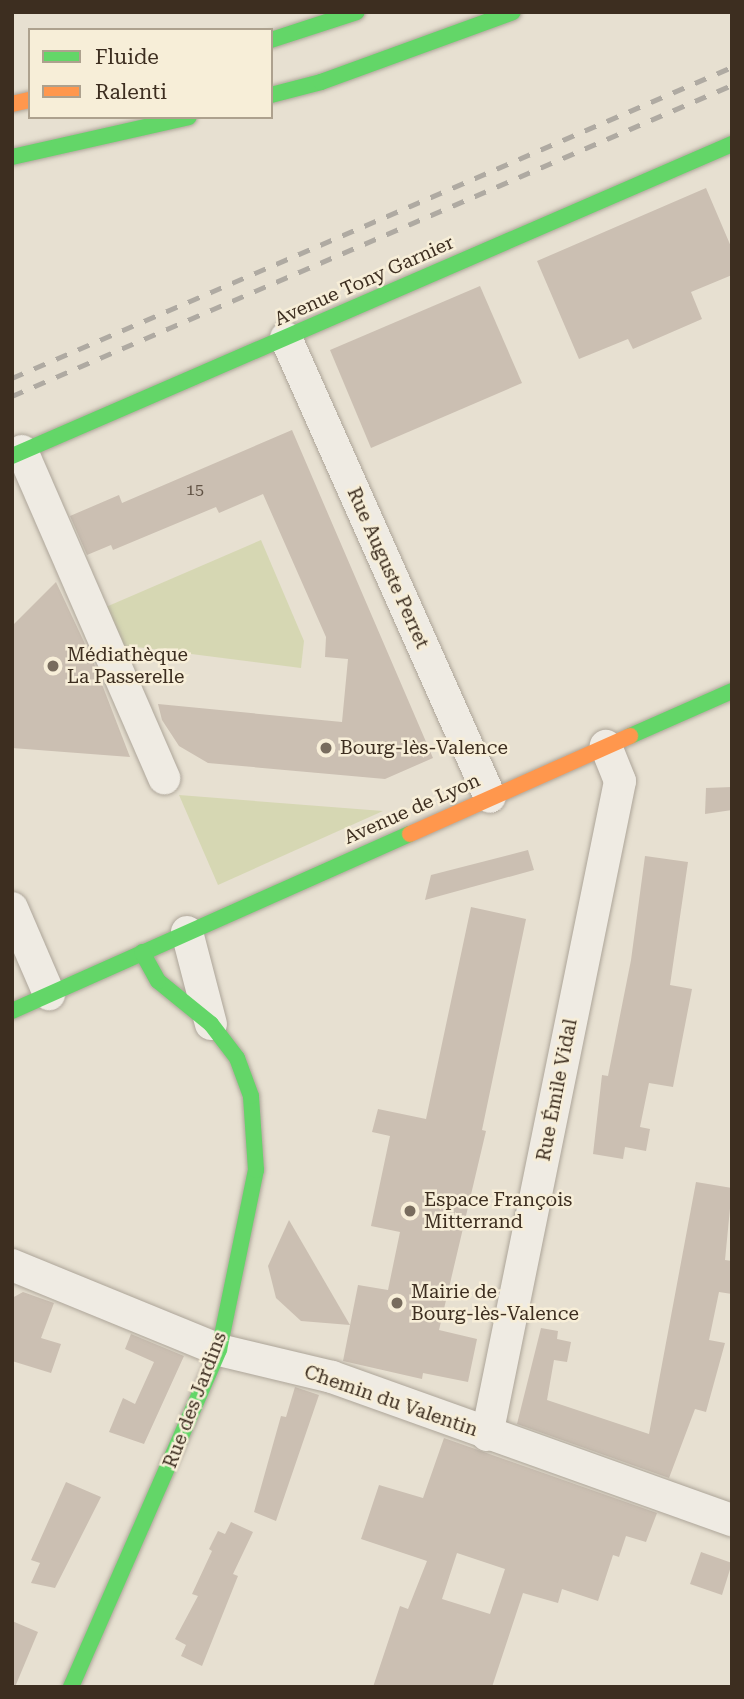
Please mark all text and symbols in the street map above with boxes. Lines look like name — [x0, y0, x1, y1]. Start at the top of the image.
legend — [28, 28, 273, 119]
text: Fluide — [95, 45, 159, 69]
text: Ralenti — [95, 80, 167, 104]
street label: Avenue Tony Garnier — [271, 231, 457, 331]
house number: 15 — [186, 480, 204, 500]
street label: Rue Auguste Perret — [342, 484, 434, 652]
place label: Médiathèque La Passerelle — [67, 644, 188, 688]
marker: Médiathèque La Passerelle — [45, 658, 61, 674]
place label: Bourg-lès-Valence — [340, 737, 508, 759]
marker: Bourg-lès-Valence — [318, 740, 334, 756]
street label: Avenue de Lyon — [340, 769, 484, 849]
street label: Rue Émile Vidal — [532, 1017, 582, 1163]
place label: Espace François Mitterrand — [424, 1189, 572, 1233]
marker: Espace François Mitterrand — [402, 1203, 418, 1219]
place label: Mairie de Bourg-lès-Valence — [411, 1281, 579, 1325]
marker: Mairie de Bourg-lès-Valence — [389, 1295, 405, 1311]
street label: Rue des Jardins — [159, 1329, 231, 1471]
street label: Chemin du Valentin — [301, 1361, 481, 1441]

